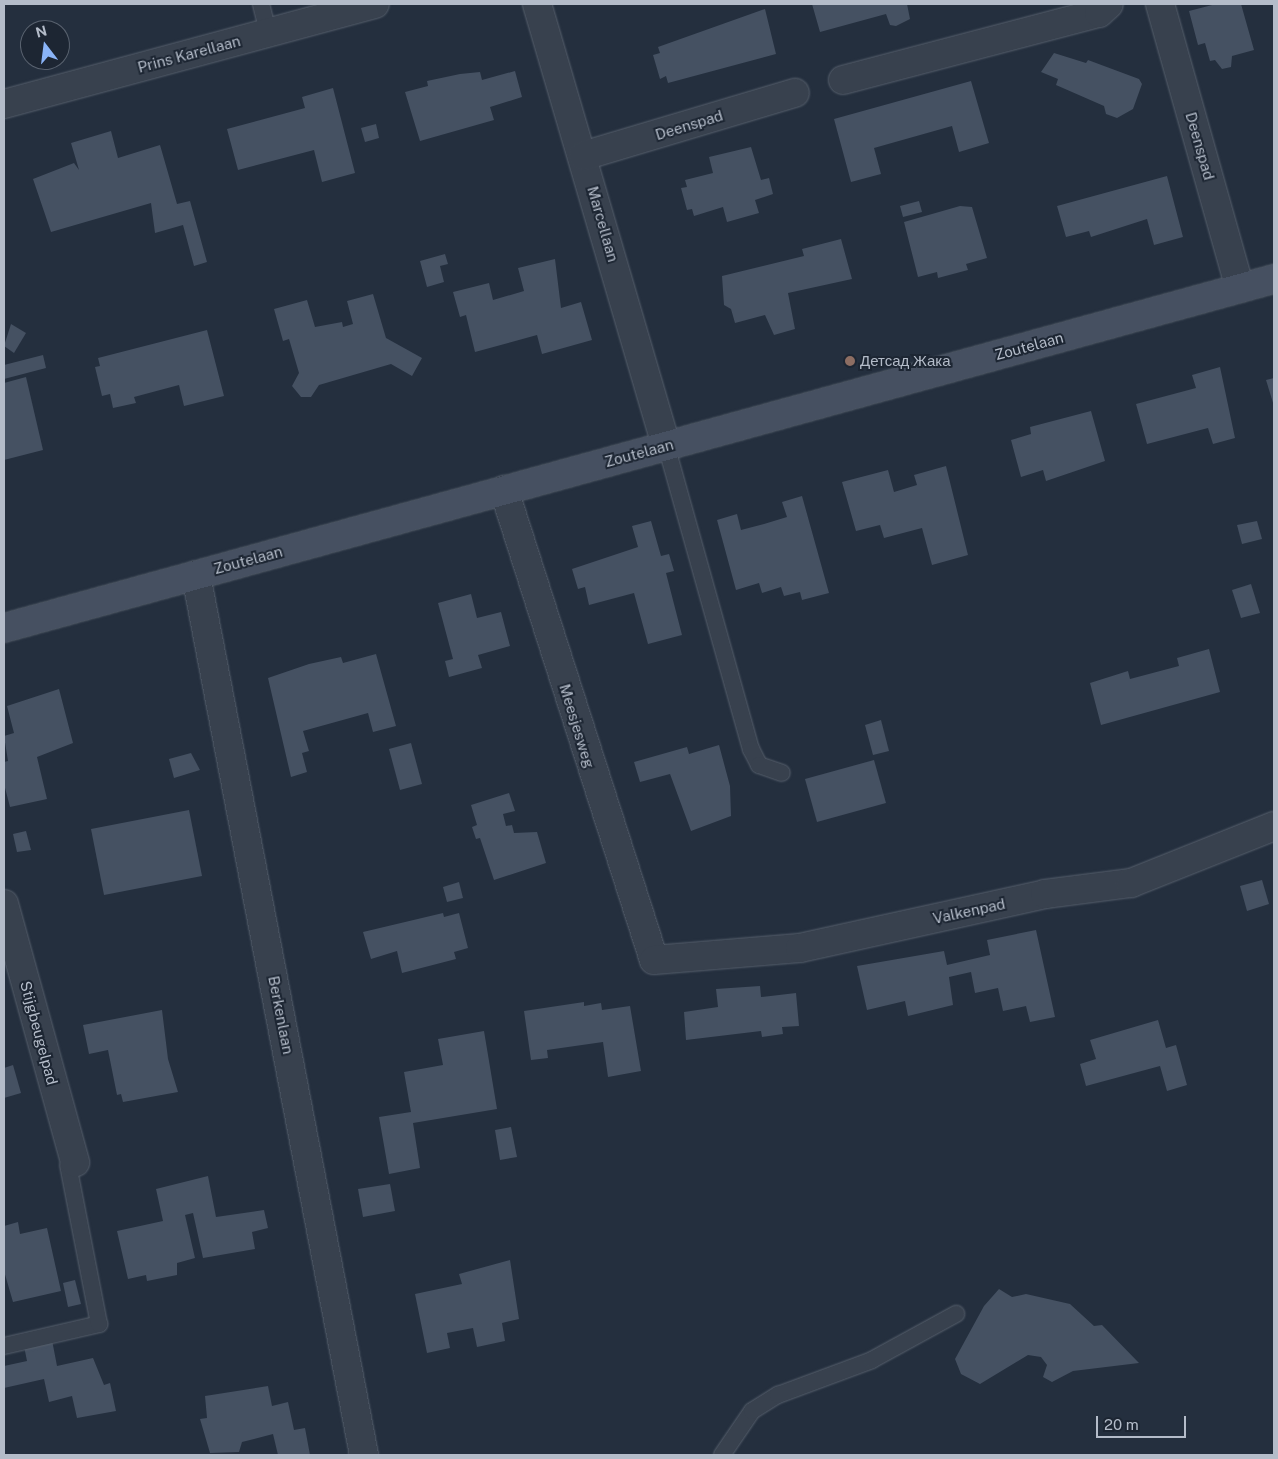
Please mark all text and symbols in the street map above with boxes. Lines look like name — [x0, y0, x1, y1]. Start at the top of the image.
north arrow — [20, 20, 70, 70]
text: N — [34, 22, 49, 41]
street label: Prins Karellaan — [136, 32, 242, 76]
street label: Deenspad — [653, 106, 725, 144]
street label: Deenspad — [1182, 110, 1218, 182]
street label: Marcellaan — [584, 184, 622, 264]
street label: Zoutelaan — [993, 328, 1065, 364]
place label: Детсад Жака — [860, 352, 951, 370]
marker: Детсад Жака — [844, 355, 856, 367]
street label: Zoutelaan — [603, 435, 675, 471]
street label: Zoutelaan — [212, 542, 284, 578]
street label: Meesjesweg — [556, 682, 598, 770]
street label: Valkenpad — [931, 895, 1007, 927]
street label: Berkenlaan — [265, 974, 297, 1056]
street label: Stijgbeugelpad — [16, 979, 62, 1087]
scale bar — [1098, 1406, 1188, 1438]
text: 20 m — [1104, 1416, 1139, 1433]

